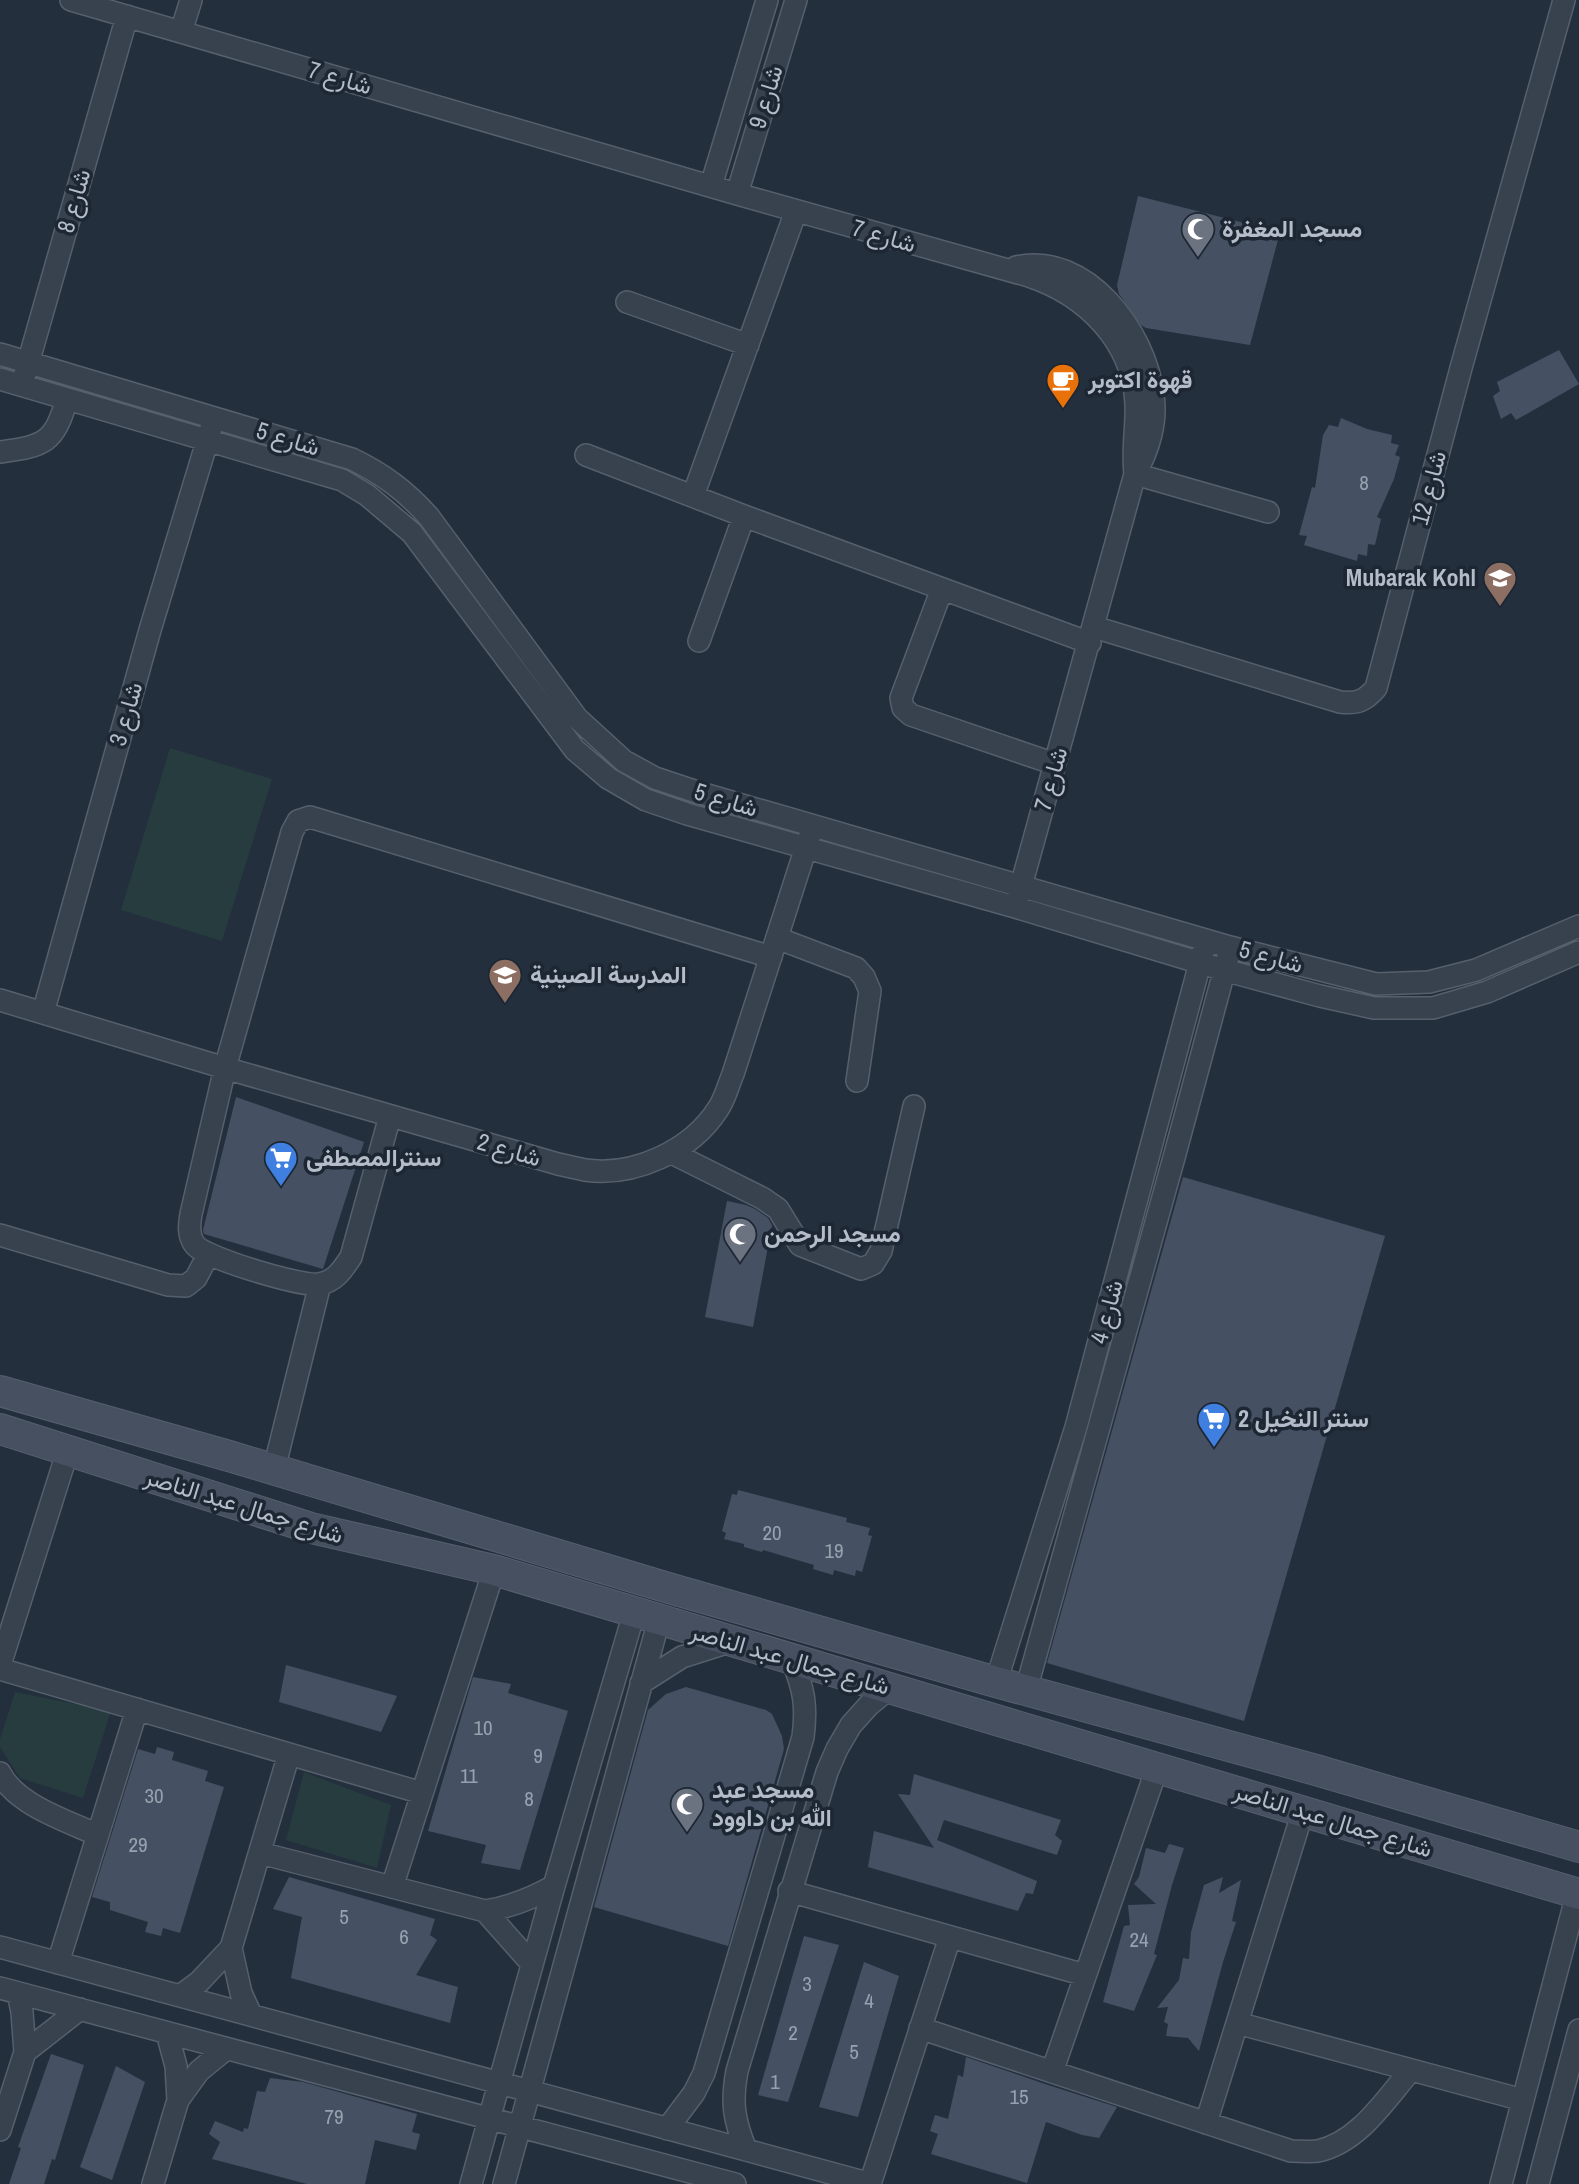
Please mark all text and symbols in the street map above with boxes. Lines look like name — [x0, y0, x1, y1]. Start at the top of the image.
street label: شارع 7 — [304, 53, 376, 102]
street label: شارع 9 — [740, 61, 791, 133]
street label: شارع 8 — [49, 165, 98, 237]
mosque icon: مسجد المغفرة — [1179, 210, 1217, 259]
street label: شارع 7 — [848, 211, 920, 260]
place label: مسجد المغفرة — [1222, 212, 1362, 244]
cafe icon: قهوة اكتوبر — [1044, 361, 1082, 410]
place label: قهوة اكتوبر — [1087, 363, 1193, 395]
street label: شارع 5 — [252, 413, 324, 464]
street label: شارع 12 — [1403, 447, 1454, 529]
house number: 8 — [1359, 468, 1369, 497]
school or university icon: Mubarak Kohl — [1481, 559, 1519, 608]
place label: Mubarak Kohl — [1346, 561, 1476, 593]
street label: شارع 3 — [101, 678, 150, 750]
street label: شارع 7 — [1026, 743, 1075, 815]
street label: شارع 5 — [690, 774, 762, 825]
street label: شارع 5 — [1236, 932, 1307, 981]
school or university icon: المدرسة الصينية — [486, 956, 524, 1005]
place label: المدرسة الصينية — [530, 958, 687, 990]
street label: شارع 2 — [473, 1125, 545, 1174]
supermarket icon: سنترالمصطفى — [262, 1139, 300, 1188]
place label: سنترالمصطفى — [306, 1141, 442, 1173]
mosque icon: مسجد الرحمن — [721, 1215, 759, 1264]
place label: مسجد الرحمن — [764, 1217, 901, 1249]
street label: شارع 4 — [1082, 1276, 1131, 1347]
supermarket icon: سنتر النخيل 2 — [1195, 1400, 1233, 1449]
place label: سنتر النخيل 2 — [1238, 1402, 1369, 1434]
street label: شارع جمال عبد الناصر — [140, 1459, 347, 1551]
house number: 20 — [762, 1518, 782, 1547]
house number: 19 — [824, 1536, 844, 1565]
street label: شارع جمال عبد الناصر — [686, 1614, 894, 1703]
house number: 10 — [473, 1713, 493, 1742]
house number: 9 — [533, 1741, 543, 1770]
house number: 11 — [460, 1761, 478, 1790]
place label: مسجد عبد الله بن داوود — [712, 1773, 832, 1833]
street label: شارع جمال عبد الناصر — [1229, 1773, 1436, 1865]
house number: 30 — [144, 1781, 164, 1810]
house number: 8 — [524, 1784, 534, 1813]
mosque icon: مسجد عبد الله بن داوود — [668, 1785, 706, 1834]
house number: 29 — [128, 1830, 148, 1859]
house number: 5 — [339, 1902, 349, 1931]
house number: 6 — [399, 1922, 409, 1951]
house number: 24 — [1129, 1925, 1149, 1954]
house number: 3 — [802, 1969, 812, 1998]
house number: 4 — [864, 1986, 874, 2015]
house number: 2 — [788, 2018, 798, 2047]
house number: 5 — [849, 2037, 859, 2066]
house number: 1 — [770, 2067, 780, 2096]
house number: 15 — [1009, 2082, 1029, 2111]
house number: 79 — [324, 2102, 344, 2131]

